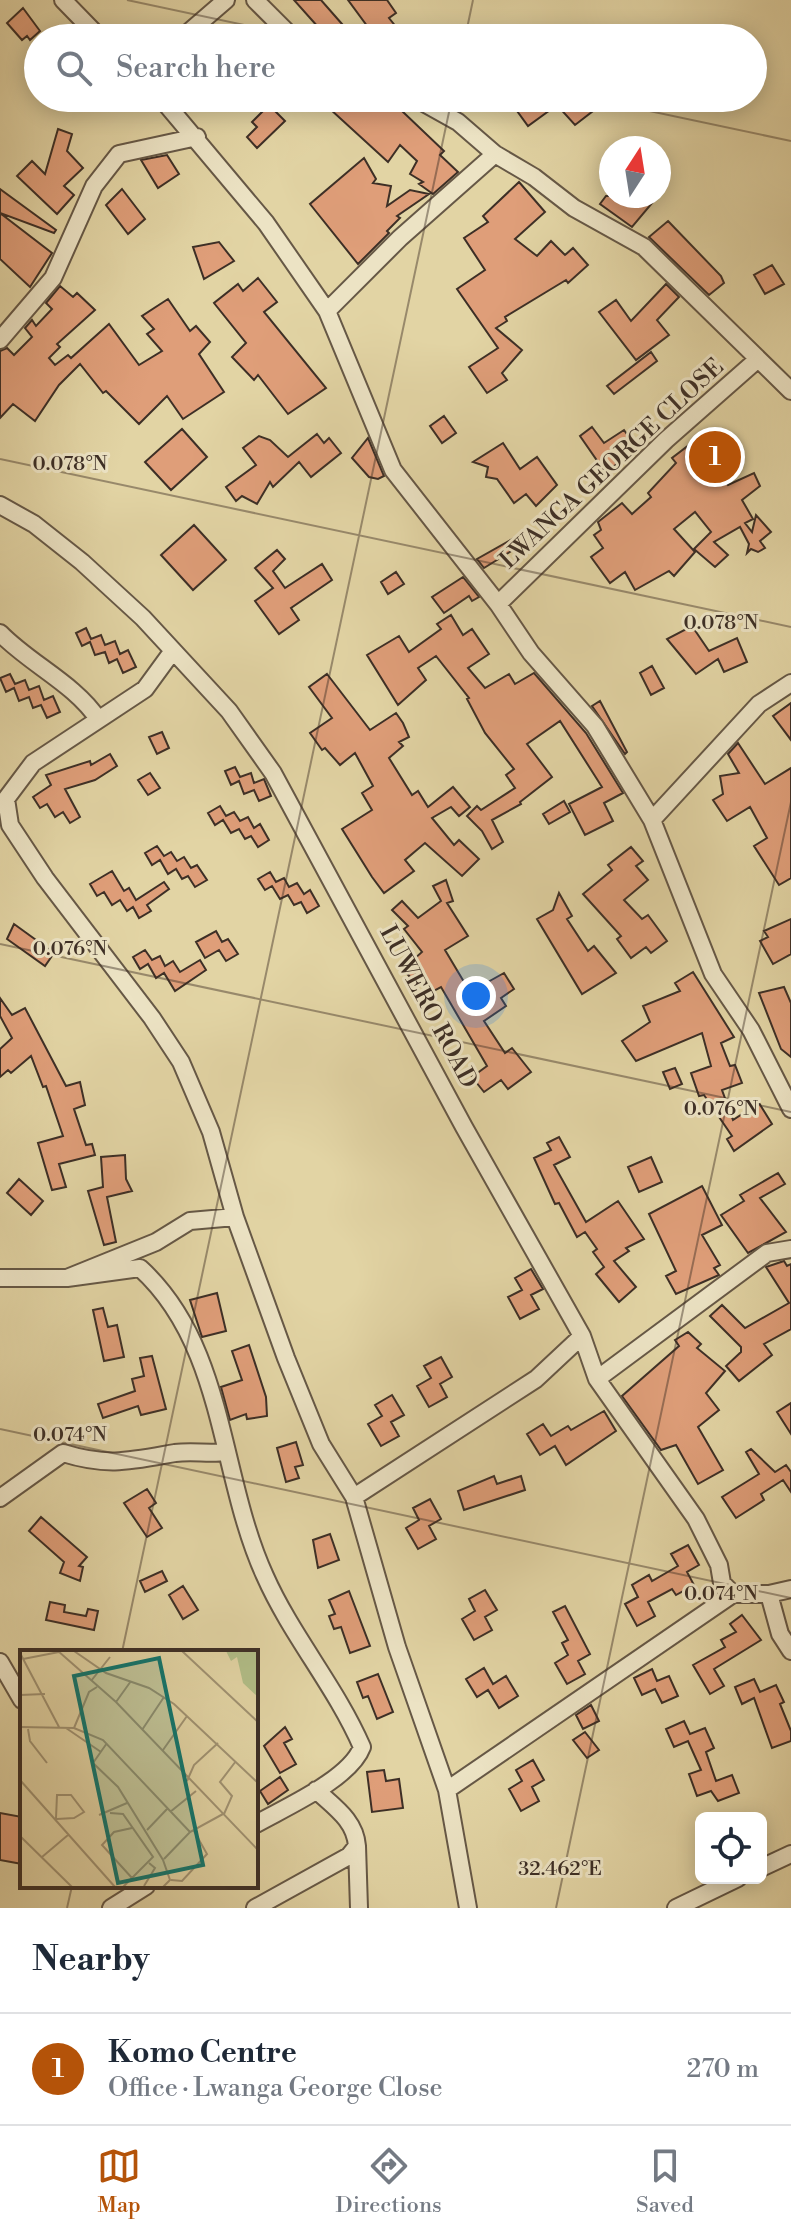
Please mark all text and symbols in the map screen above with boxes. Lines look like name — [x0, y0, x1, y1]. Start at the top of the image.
search box — [24, 24, 767, 112]
icon: search — [52, 46, 96, 90]
text: Search here — [116, 49, 276, 87]
north arrow — [599, 136, 671, 208]
street label: LWANGA GEORGE CLOSE — [494, 352, 730, 576]
pin: 1 — [689, 427, 741, 487]
text: 0.078°N — [33, 452, 108, 477]
text: 0.078°N — [684, 611, 759, 636]
street label: LUWERO ROAD — [372, 920, 484, 1094]
text: 0.076°N — [33, 937, 107, 962]
your location — [456, 976, 496, 1016]
text: 0.076°N — [684, 1097, 758, 1122]
text: 0.074°N — [33, 1423, 107, 1448]
text: 0.074°N — [684, 1582, 758, 1607]
inset map — [20, 1650, 258, 1888]
map controls — [695, 1812, 767, 1884]
button: locate — [695, 1812, 767, 1884]
text: 32.462°E — [518, 1857, 602, 1882]
text: Nearby — [32, 1939, 150, 1981]
text: Komo Centre — [108, 2034, 297, 2072]
text: 1 — [52, 2053, 64, 2085]
text: 270 m — [686, 2053, 759, 2085]
text: Office · Lwanga George Close — [108, 2072, 443, 2104]
tab: Map — [97, 2144, 141, 2219]
tab: Directions — [336, 2144, 442, 2219]
tab: Saved — [636, 2144, 694, 2219]

